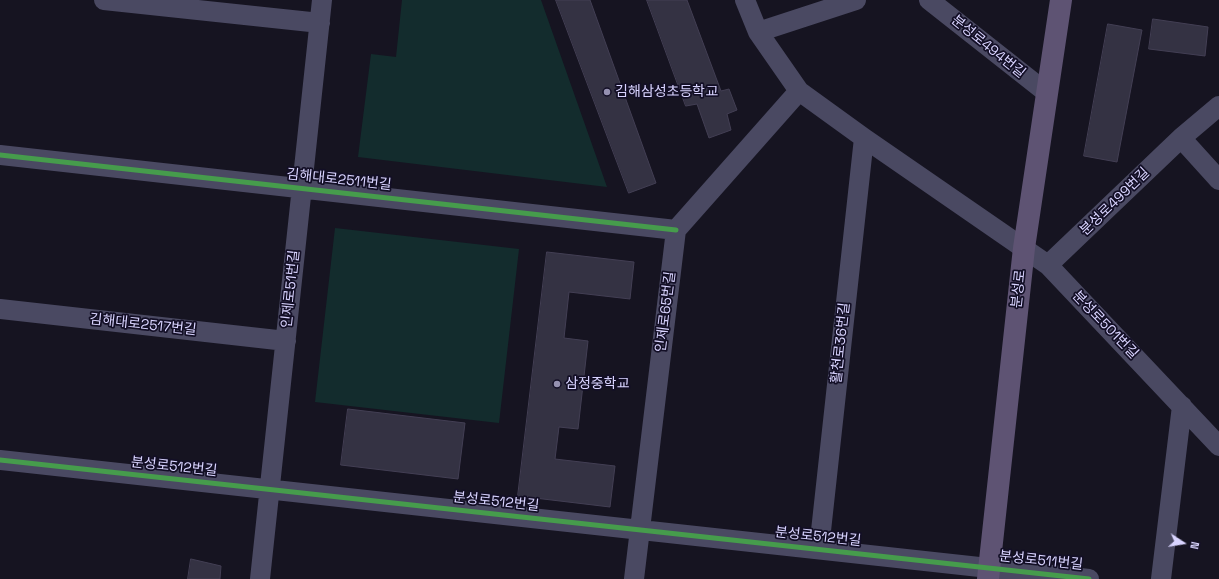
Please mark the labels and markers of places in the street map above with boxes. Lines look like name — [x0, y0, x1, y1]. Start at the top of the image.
place label: 김해삼성초등학교 — [615, 84, 718, 100]
marker: 김해삼성초등학교 — [602, 87, 612, 97]
place label: 삼정중학교 — [565, 376, 629, 392]
marker: 삼정중학교 — [552, 379, 562, 389]

